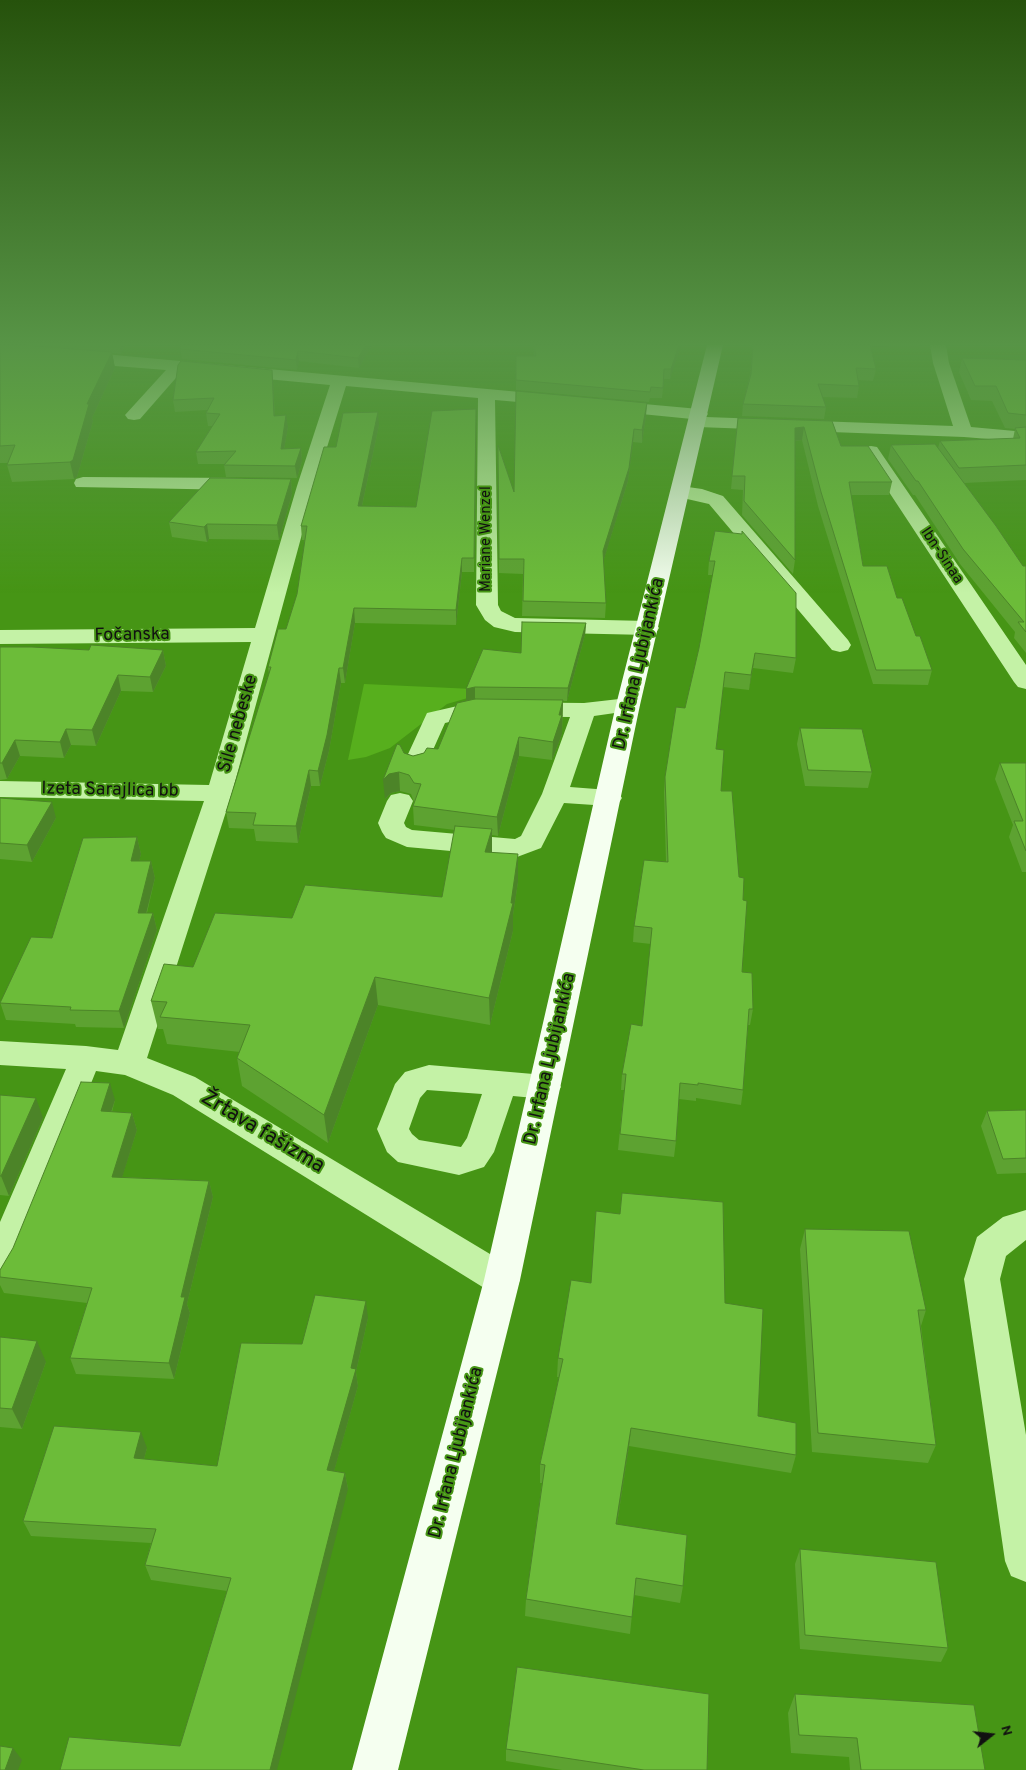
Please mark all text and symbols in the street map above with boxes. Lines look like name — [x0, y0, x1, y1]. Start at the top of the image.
street label: Mariane Wenzel — [478, 486, 496, 592]
street label: Ibn-Sinaa — [916, 524, 966, 588]
street label: Dr. Irfana Ljubijankića — [610, 576, 670, 752]
street label: Fočanska — [94, 625, 170, 647]
street label: Sile nebeske — [215, 672, 263, 776]
street label: Izeta Sarajlica bb — [41, 779, 179, 803]
street label: Dr. Irfana Ljubijankića — [521, 971, 581, 1147]
street label: Žrtava fašizma — [196, 1086, 328, 1180]
street label: Dr. Irfana Ljubijankića — [425, 1365, 489, 1541]
north arrow — [966, 1710, 1016, 1760]
text: N — [996, 1724, 1015, 1738]

